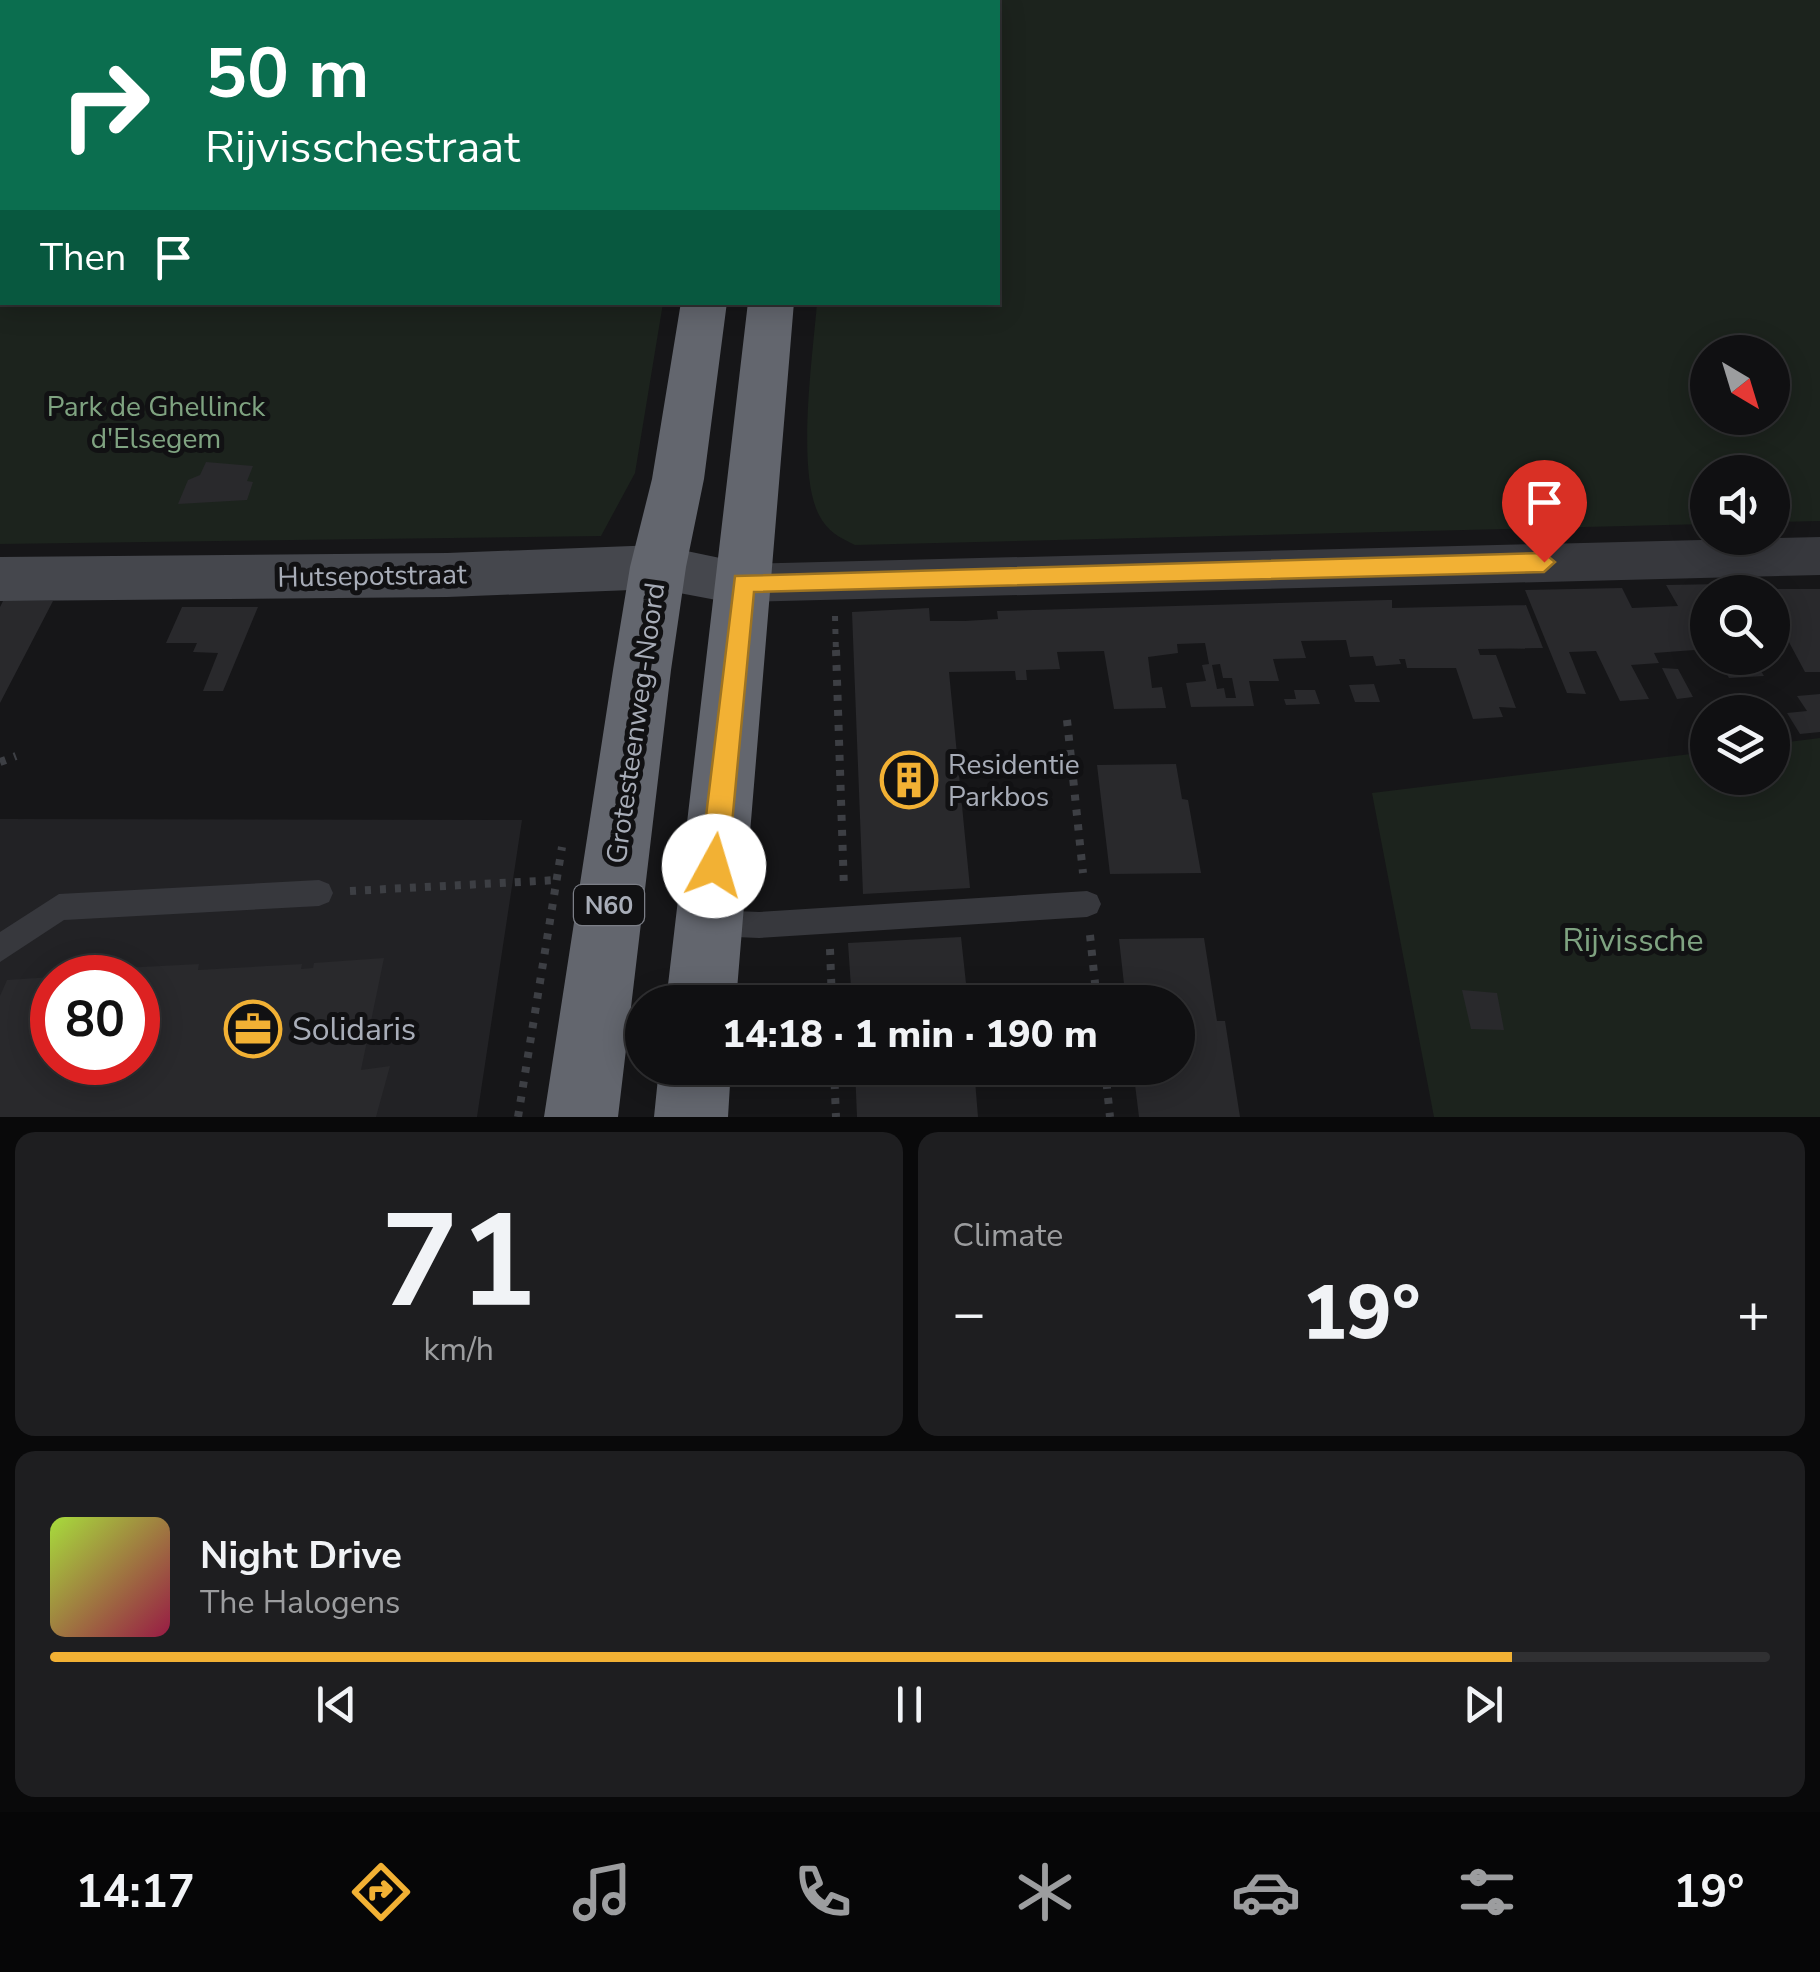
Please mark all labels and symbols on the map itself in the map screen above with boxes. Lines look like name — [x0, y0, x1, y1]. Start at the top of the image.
north arrow — [1690, 335, 1790, 435]
park label: Park de Ghellinck d'Elsegem — [47, 388, 266, 458]
pin — [1502, 460, 1587, 563]
street label: Hutsepotstraat — [277, 555, 467, 597]
street label: Grotesteenweg-Noord — [597, 580, 675, 866]
place label: Residentie Parkbos — [948, 746, 1080, 816]
building icon: Residentie Parkbos — [879, 750, 939, 810]
position arrow — [662, 814, 766, 918]
road number: N60 — [574, 885, 644, 925]
park label: Rijvissche — [1562, 919, 1704, 962]
speed limit sign: 80 — [30, 955, 160, 1085]
office icon: Solidaris — [223, 999, 283, 1059]
place label: Solidaris — [292, 1008, 416, 1051]

